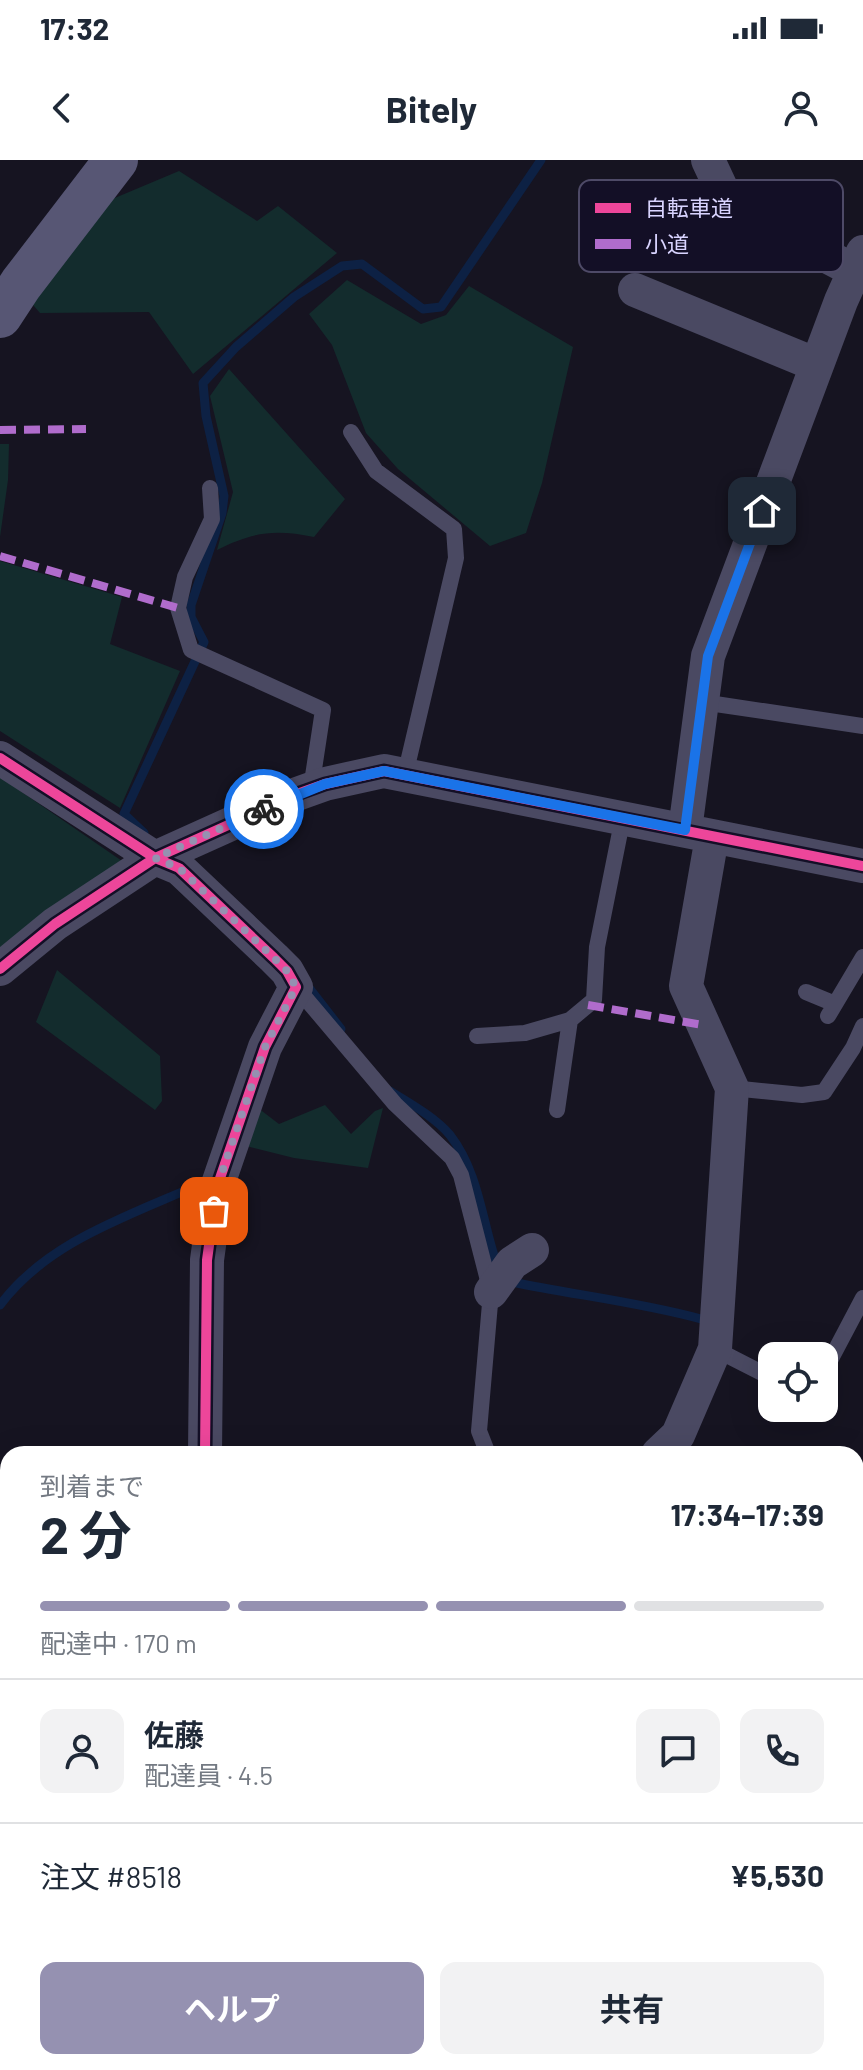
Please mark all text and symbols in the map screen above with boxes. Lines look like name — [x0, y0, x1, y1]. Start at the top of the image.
text: 17:32 — [40, 10, 109, 46]
icon: back — [40, 86, 84, 130]
icon: person — [779, 86, 823, 130]
text: Bitely — [386, 87, 477, 130]
legend — [579, 180, 843, 272]
text: 自転車道 — [645, 194, 733, 220]
text: 小道 — [645, 230, 689, 256]
pin — [728, 477, 796, 545]
icon: home — [740, 489, 784, 533]
courier — [224, 769, 304, 849]
icon: bike — [242, 787, 286, 831]
pin — [180, 1177, 248, 1245]
icon: bag — [192, 1189, 236, 1233]
map controls — [758, 1342, 838, 1422]
button: locate — [758, 1342, 838, 1422]
text: 到着まで — [40, 1470, 144, 1501]
text: 17:34–17:39 — [670, 1496, 824, 1532]
text: 2 分 — [40, 1502, 132, 1564]
text: 配達中 · 170 m — [40, 1627, 197, 1658]
button: person — [40, 1709, 124, 1793]
button: chat — [636, 1709, 720, 1793]
button: phone — [740, 1709, 824, 1793]
text: 佐藤 — [144, 1716, 204, 1752]
text: 配達員 · 4.5 — [144, 1759, 273, 1790]
text: ¥5,530 — [730, 1857, 824, 1893]
text: 注文 #8518 — [40, 1858, 182, 1894]
button: ヘルプ — [40, 1962, 424, 2054]
button: 共有 — [440, 1962, 824, 2054]

